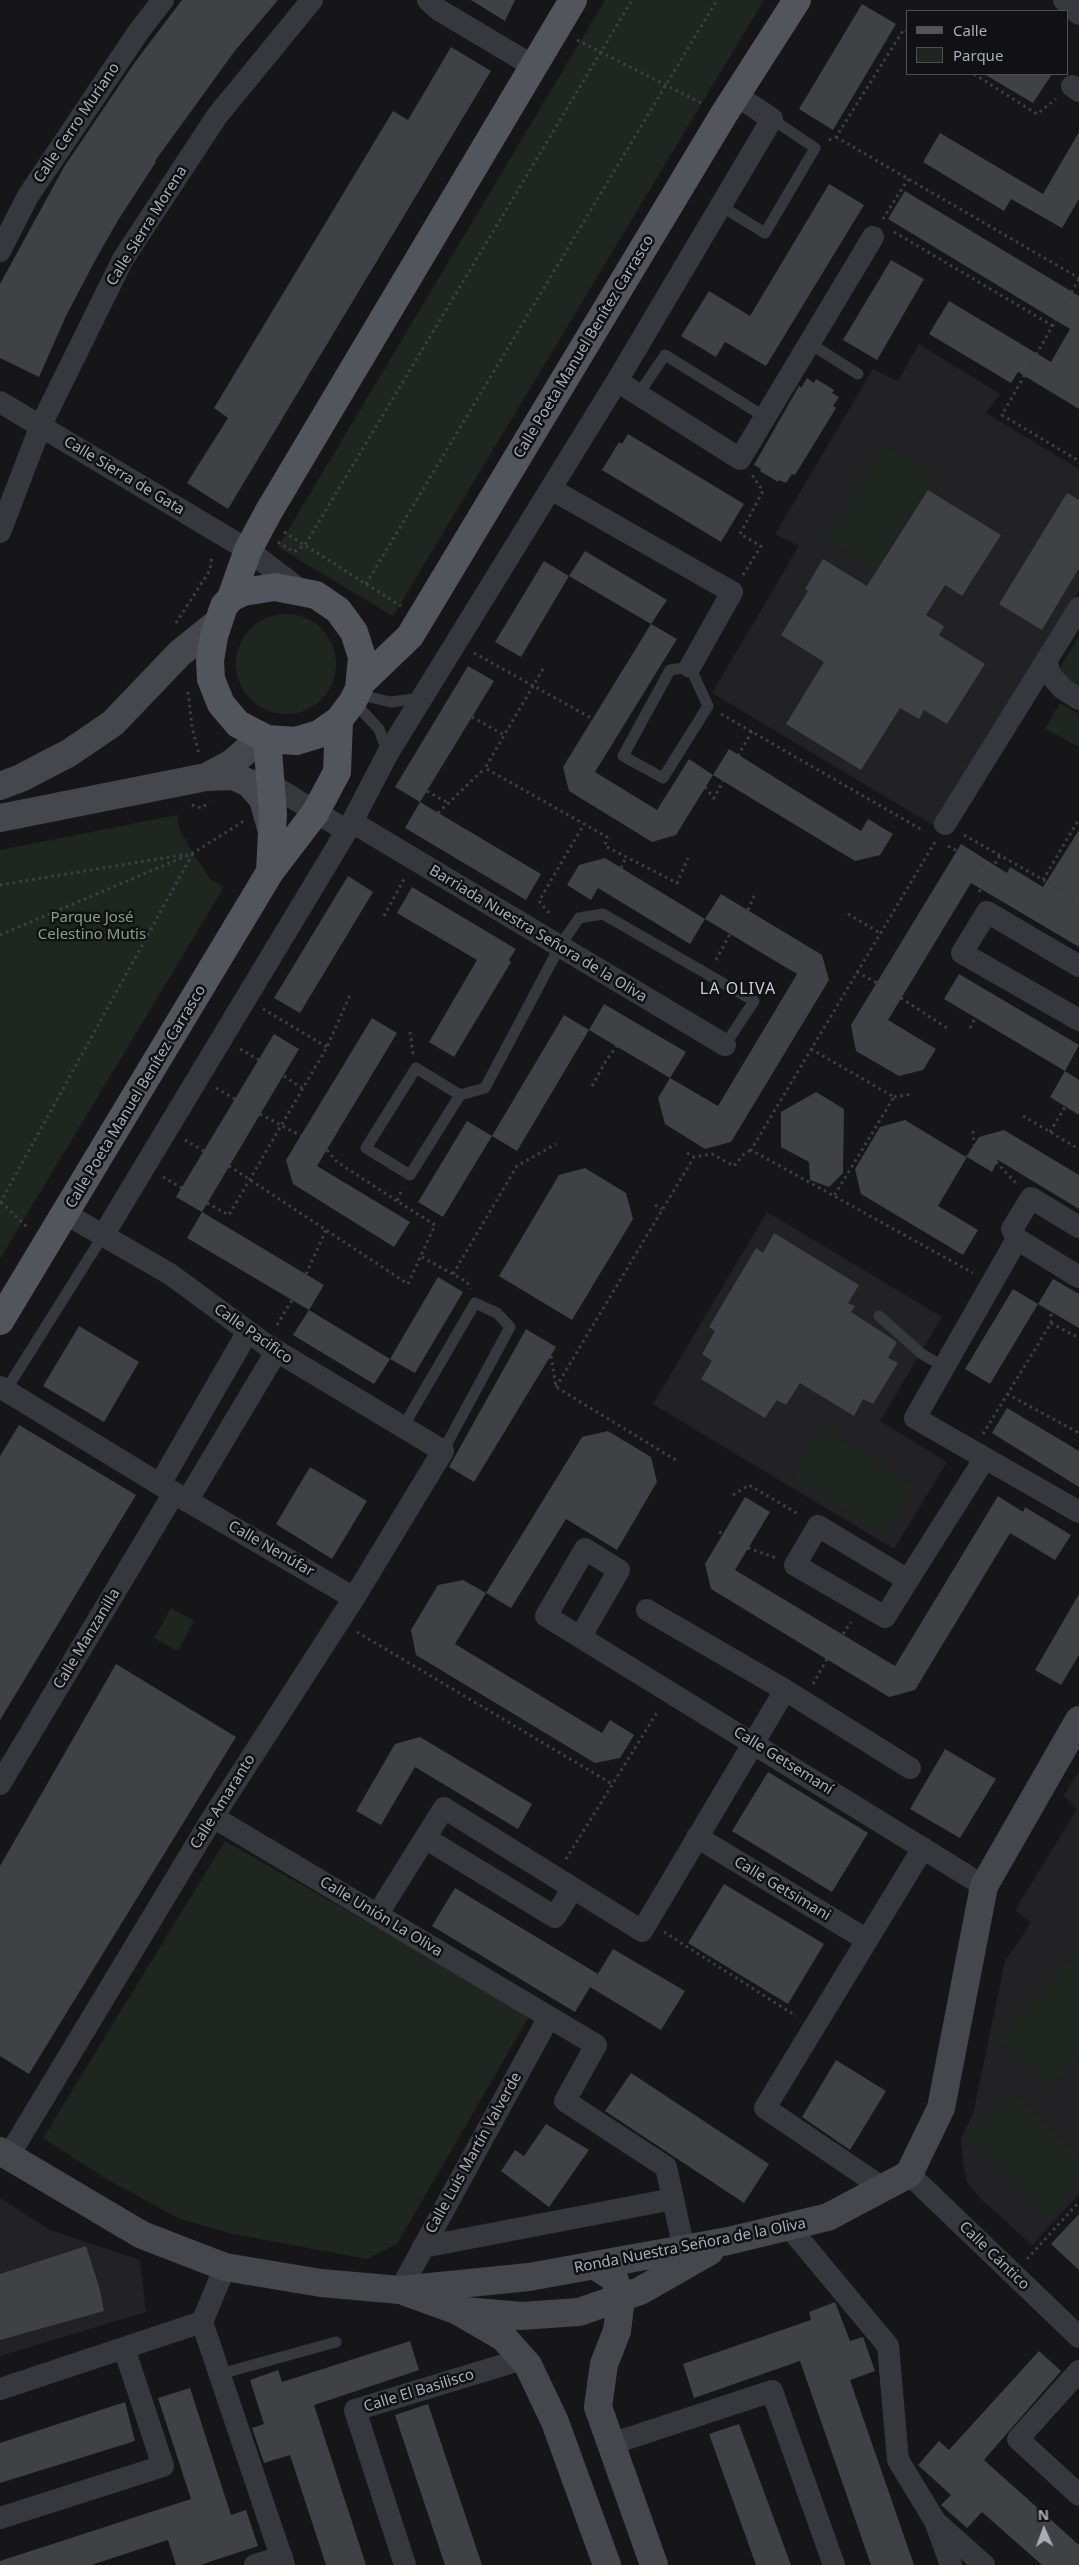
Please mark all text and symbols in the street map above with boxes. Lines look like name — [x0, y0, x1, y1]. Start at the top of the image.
legend — [906, 10, 1069, 75]
text: Calle — [953, 20, 987, 40]
text: Parque — [953, 45, 1003, 65]
street label: Calle Cerro Muriano — [30, 60, 124, 186]
street label: Calle Sierra Morena — [103, 163, 191, 289]
street label: Calle Poeta Manuel Benítez Carrasco — [510, 232, 658, 462]
street label: Calle Sierra de Gata — [60, 433, 188, 519]
street label: Barriada Nuestra Señora de la Oliva — [426, 862, 650, 1006]
park label: Parque José Celestino Mutis — [38, 909, 146, 944]
district label: LA OLIVA — [699, 979, 777, 999]
street label: Calle Poeta Manuel Benítez Carrasco — [62, 982, 210, 1212]
street label: Calle Pacifico — [210, 1300, 296, 1368]
street label: Calle Nenúfar — [225, 1517, 317, 1581]
street label: Calle Manzanilla — [50, 1585, 124, 1693]
street label: Calle Getsemaní — [730, 1723, 836, 1799]
street label: Calle Amaranto — [187, 1751, 259, 1853]
street label: Calle Getsimani — [730, 1853, 834, 1925]
street label: Calle Unión La Oliva — [316, 1873, 446, 1961]
street label: Calle Luis Martín Valverde — [422, 2069, 526, 2237]
street label: Ronda Nuestra Señora de la Oliva — [573, 2215, 807, 2277]
street label: Calle Cántico — [955, 2218, 1033, 2294]
street label: Calle El Basilisco — [362, 2366, 476, 2416]
north arrow — [1019, 2505, 1069, 2555]
text: N — [1037, 2505, 1049, 2524]

